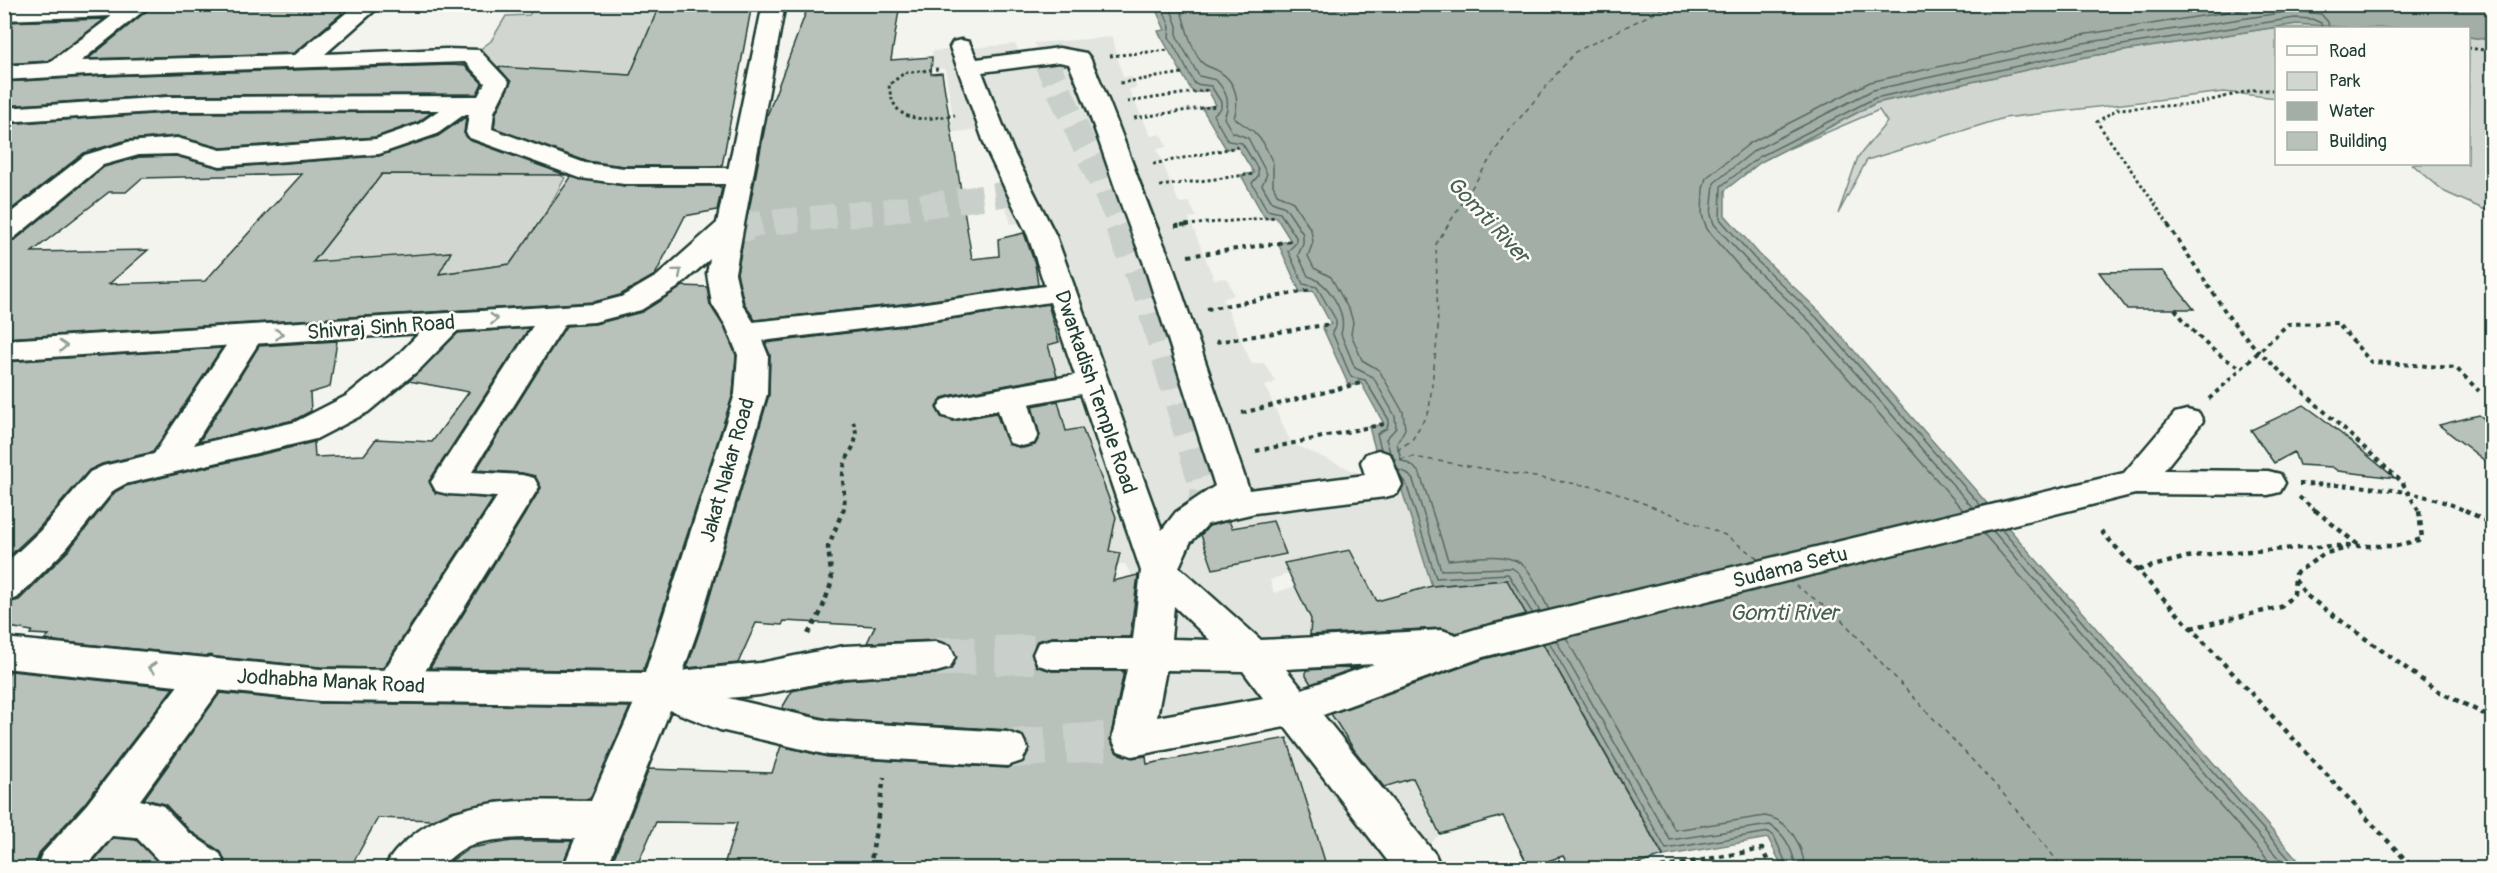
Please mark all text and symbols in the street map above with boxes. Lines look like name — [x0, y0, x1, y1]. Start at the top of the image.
legend — [2275, 27, 2470, 165]
text: Road — [2329, 40, 2366, 63]
text: Park — [2329, 70, 2361, 93]
text: Water — [2329, 100, 2375, 123]
text: Building — [2329, 130, 2387, 153]
water label: Gomti River — [1441, 170, 1538, 271]
one-way arrow — [671, 269, 682, 280]
street label: Dwarkadish Temple Road — [1048, 287, 1143, 497]
street label: Shivraj Sinh Road — [306, 309, 456, 346]
one-way arrow — [490, 313, 499, 326]
one-way arrow — [274, 327, 283, 340]
one-way arrow — [58, 340, 67, 353]
street label: Jakat Nakar Road — [694, 395, 761, 545]
street label: Sudama Setu — [1730, 540, 1850, 595]
water label: Gomti River — [1730, 599, 1842, 627]
one-way arrow — [148, 662, 157, 675]
street label: Jodhabha Manak Road — [236, 663, 426, 700]

